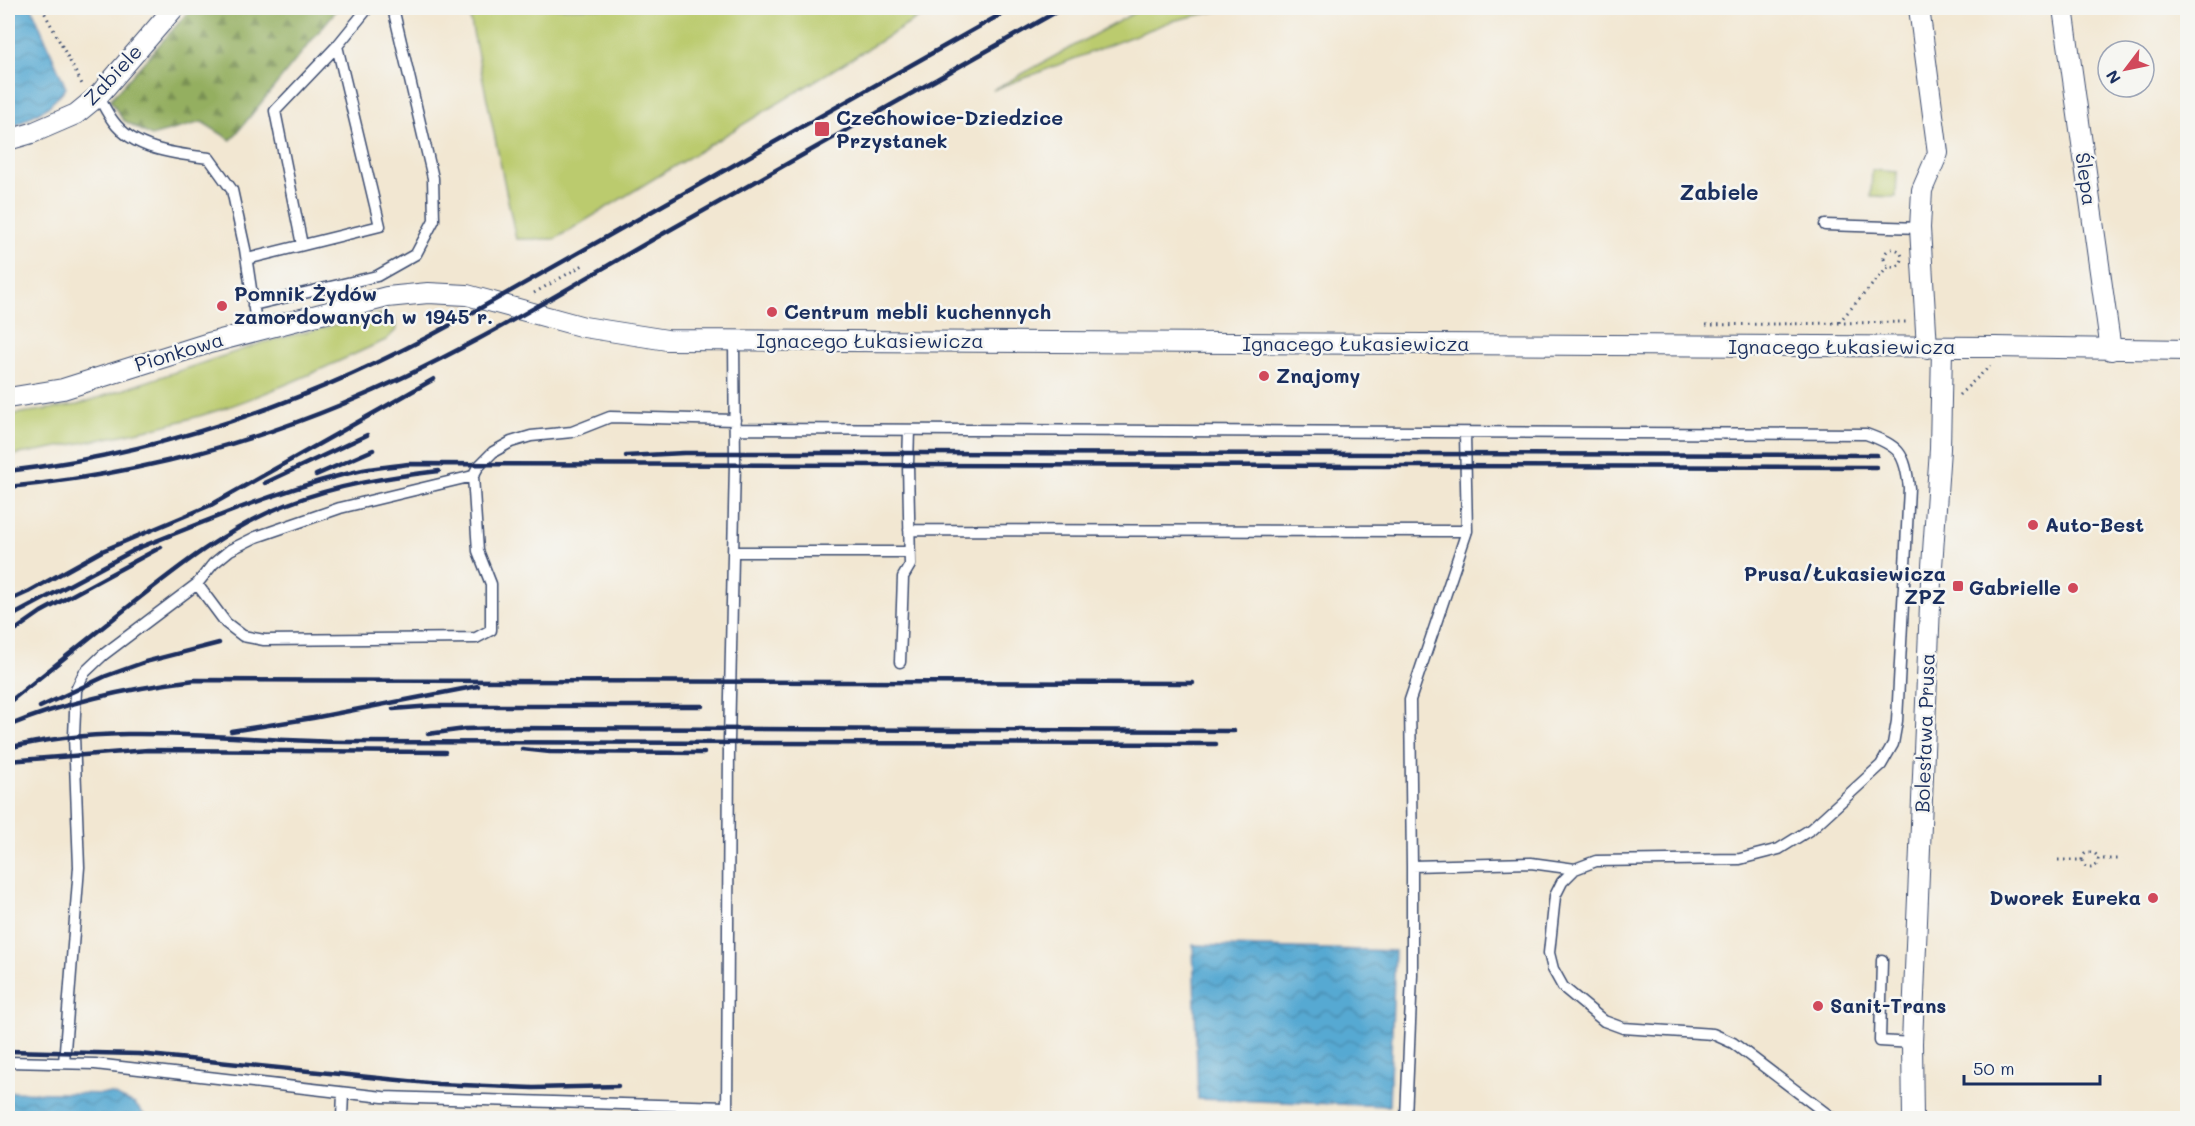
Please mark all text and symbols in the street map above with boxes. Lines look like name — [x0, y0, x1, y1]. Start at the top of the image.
street label: Zabiele — [77, 38, 147, 110]
north arrow — [2096, 39, 2156, 99]
text: N — [2101, 66, 2125, 88]
place label: Czechowice-Dziedzice Przystanek — [836, 104, 1063, 153]
marker: Czechowice-Dziedzice Przystanek — [813, 120, 831, 138]
street label: Ślepa — [2070, 151, 2104, 207]
district label: Zabiele — [1680, 178, 1758, 205]
place label: Pomnik Żydów zamordowanych w 1945 r. — [234, 280, 493, 329]
place label: Centrum mebli kuchennych — [784, 298, 1051, 324]
marker: Pomnik Żydów zamordowanych w 1945 r. — [215, 299, 229, 313]
marker: Centrum mebli kuchennych — [765, 305, 779, 319]
street label: Pionkowa — [131, 325, 226, 377]
street label: Ignacego Łukasiewicza — [756, 327, 984, 353]
street label: Ignacego Łukasiewicza — [1242, 330, 1470, 356]
street label: Ignacego Łukasiewicza — [1728, 333, 1956, 359]
place label: Znajomy — [1276, 362, 1360, 388]
marker: Znajomy — [1257, 369, 1271, 383]
place label: Auto-Best — [2045, 511, 2144, 537]
marker: Auto-Best — [2026, 518, 2040, 532]
place label: Prusa/Łukasiewicza ZPZ — [1744, 560, 1946, 609]
place label: Gabrielle — [1969, 574, 2061, 600]
marker: Prusa/Łukasiewicza ZPZ — [1951, 579, 1965, 593]
marker: Gabrielle — [2066, 581, 2080, 595]
street label: Bolesława Prusa — [1908, 653, 1940, 813]
place label: Dworek Eureka — [1989, 884, 2141, 910]
marker: Dworek Eureka — [2146, 891, 2160, 905]
place label: Sanit-Trans — [1830, 992, 1946, 1018]
marker: Sanit-Trans — [1811, 999, 1825, 1013]
scale bar — [1964, 1048, 2100, 1086]
text: 50 m — [1973, 1056, 2015, 1080]

